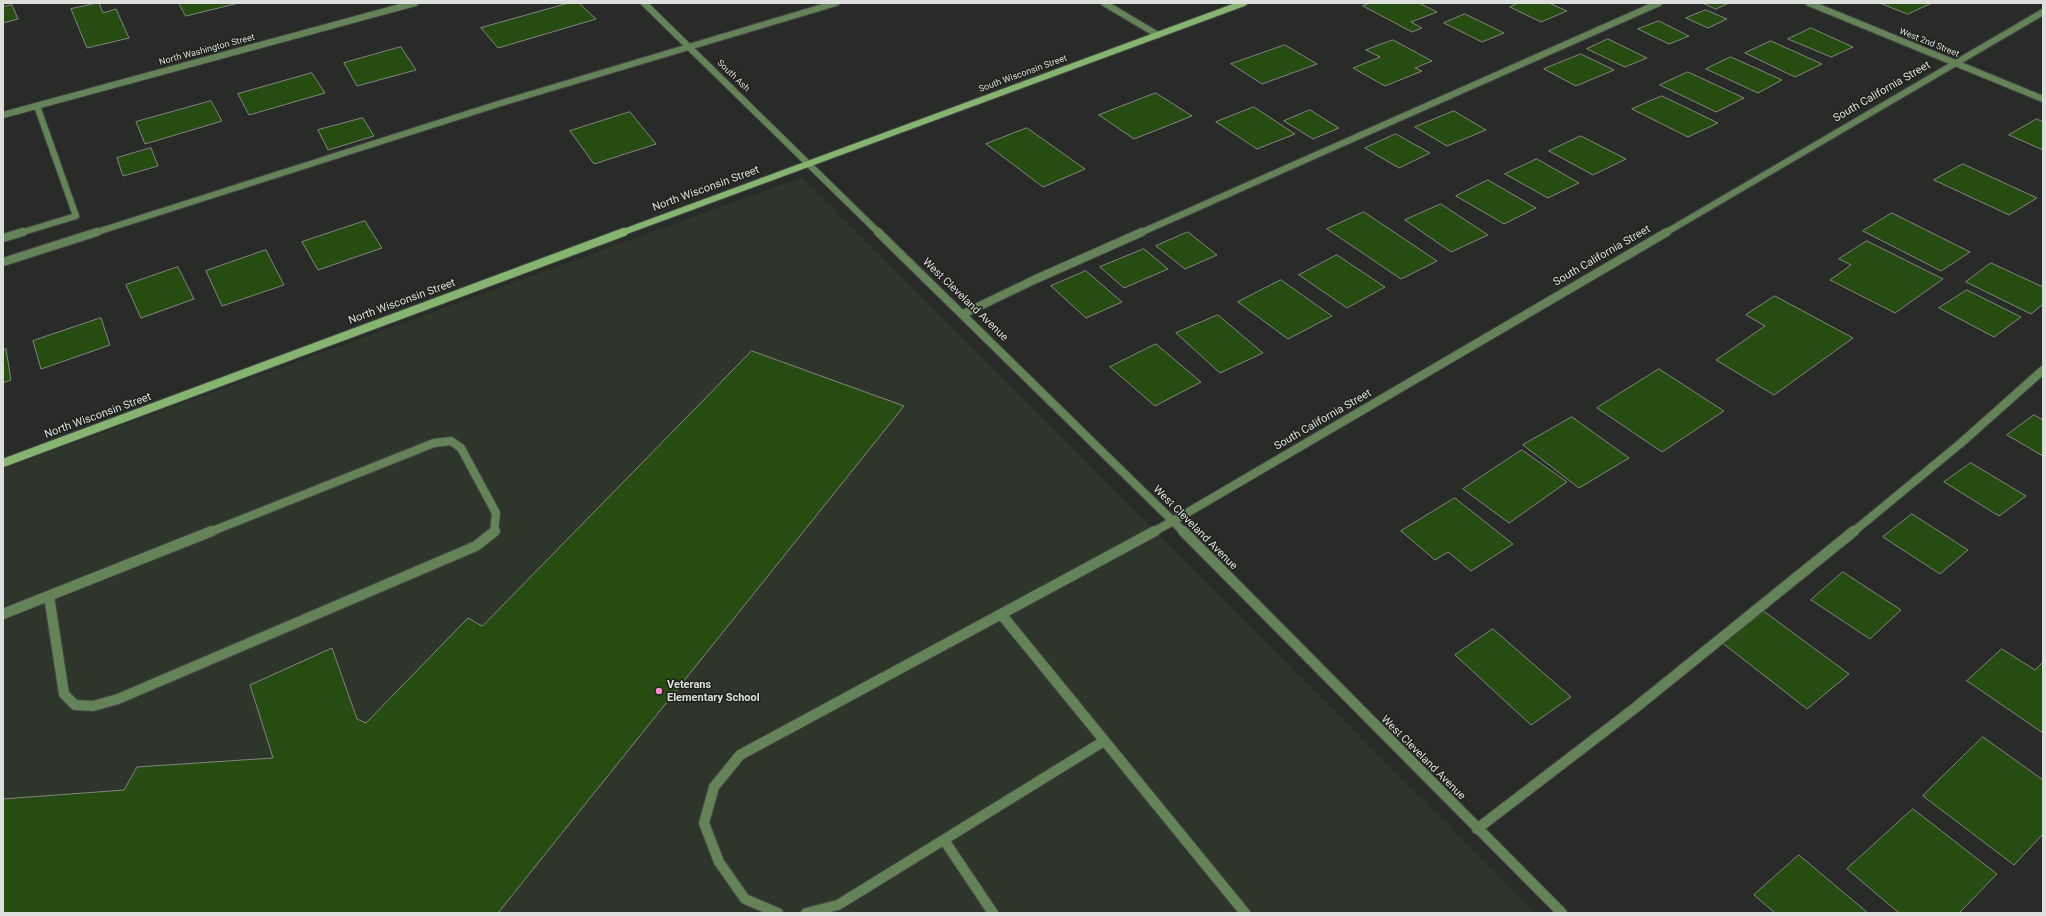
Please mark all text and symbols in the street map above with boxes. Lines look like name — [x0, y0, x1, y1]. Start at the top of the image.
street label: West 2nd Street — [1898, 26, 1960, 60]
street label: North Washington Street — [158, 32, 256, 68]
street label: South Wisconsin Street — [977, 53, 1069, 95]
street label: South Ash — [714, 58, 752, 94]
street label: South California Street — [1831, 59, 1933, 125]
street label: North Wisconsin Street — [651, 163, 761, 215]
street label: South California Street — [1551, 223, 1653, 289]
street label: West Cleveland Avenue — [920, 256, 1010, 344]
street label: North Wisconsin Street — [347, 276, 457, 328]
street label: South California Street — [1272, 387, 1374, 453]
street label: North Wisconsin Street — [43, 390, 153, 442]
street label: West Cleveland Avenue — [1150, 483, 1240, 573]
place label: Veterans Elementary School — [667, 678, 760, 704]
marker: Veterans Elementary School — [654, 686, 664, 696]
street label: West Cleveland Avenue — [1378, 713, 1468, 803]

